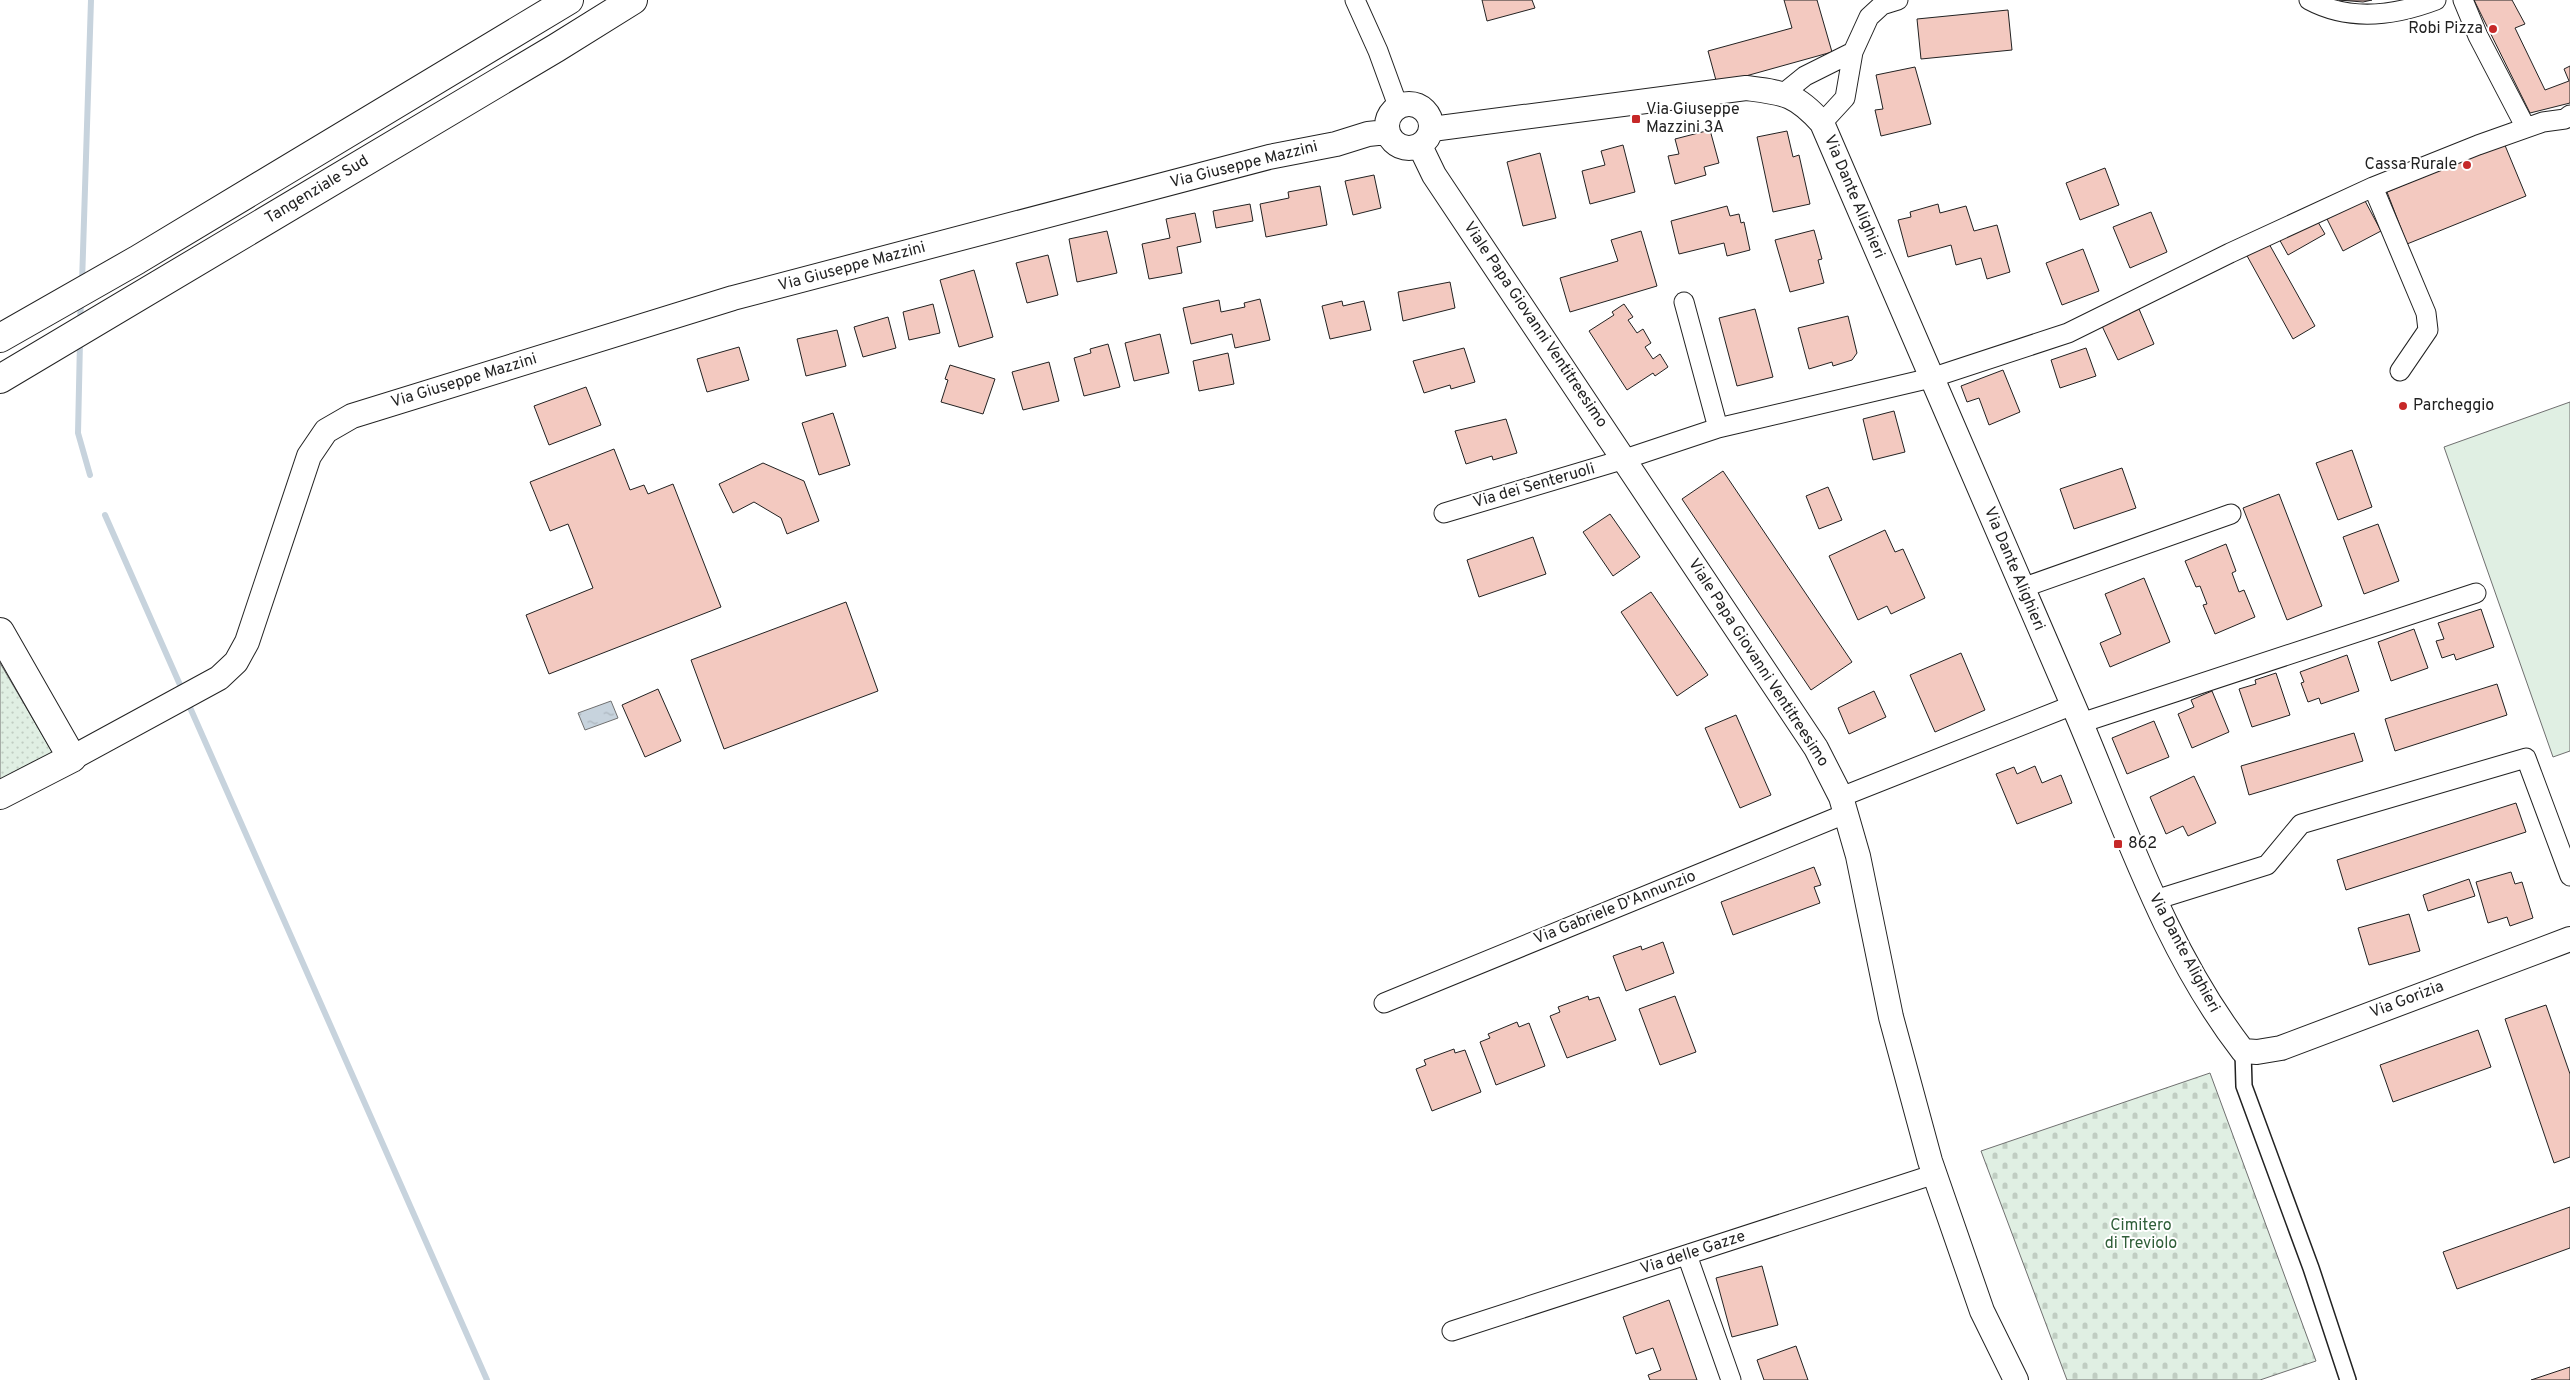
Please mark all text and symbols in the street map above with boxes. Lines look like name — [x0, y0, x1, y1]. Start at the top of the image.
place label: Robi Pizza — [2408, 19, 2483, 39]
marker: Robi Pizza — [2487, 23, 2499, 35]
place label: Via Giuseppe Mazzini 3A — [1646, 100, 1740, 138]
marker: Via Giuseppe Mazzini 3A — [1630, 113, 1642, 125]
street label: Via Dante Alighieri — [1819, 132, 1889, 262]
street label: Via Giuseppe Mazzini — [1168, 137, 1320, 193]
street label: Tangenziale Sud — [261, 151, 373, 229]
place label: Cassa Rurale — [2365, 155, 2457, 175]
marker: Cassa Rurale — [2461, 159, 2473, 171]
street label: Viale Papa Giovanni Ventitreesimo — [1458, 218, 1612, 432]
street label: Via Giuseppe Mazzini — [776, 238, 928, 296]
street label: Via Giuseppe Mazzini — [389, 349, 539, 413]
place label: Parcheggio — [2413, 396, 2494, 416]
marker: Parcheggio — [2397, 400, 2409, 412]
street label: Via dei Senteruoli — [1471, 459, 1597, 513]
street label: Via Dante Alighieri — [1979, 504, 2049, 634]
street label: Viale Papa Giovanni Ventitreesimo — [1683, 555, 1833, 771]
place label: 862 — [2128, 834, 2157, 854]
marker: 862 — [2112, 838, 2124, 850]
street label: Via Gabriele D'Annunzio — [1531, 866, 1699, 950]
street label: Via Dante Alighieri — [2144, 890, 2224, 1016]
street label: Via Gorizia — [2367, 977, 2447, 1023]
park label: Cimitero di Treviolo — [2105, 1216, 2177, 1254]
street label: Via delle Gazze — [1638, 1227, 1748, 1279]

